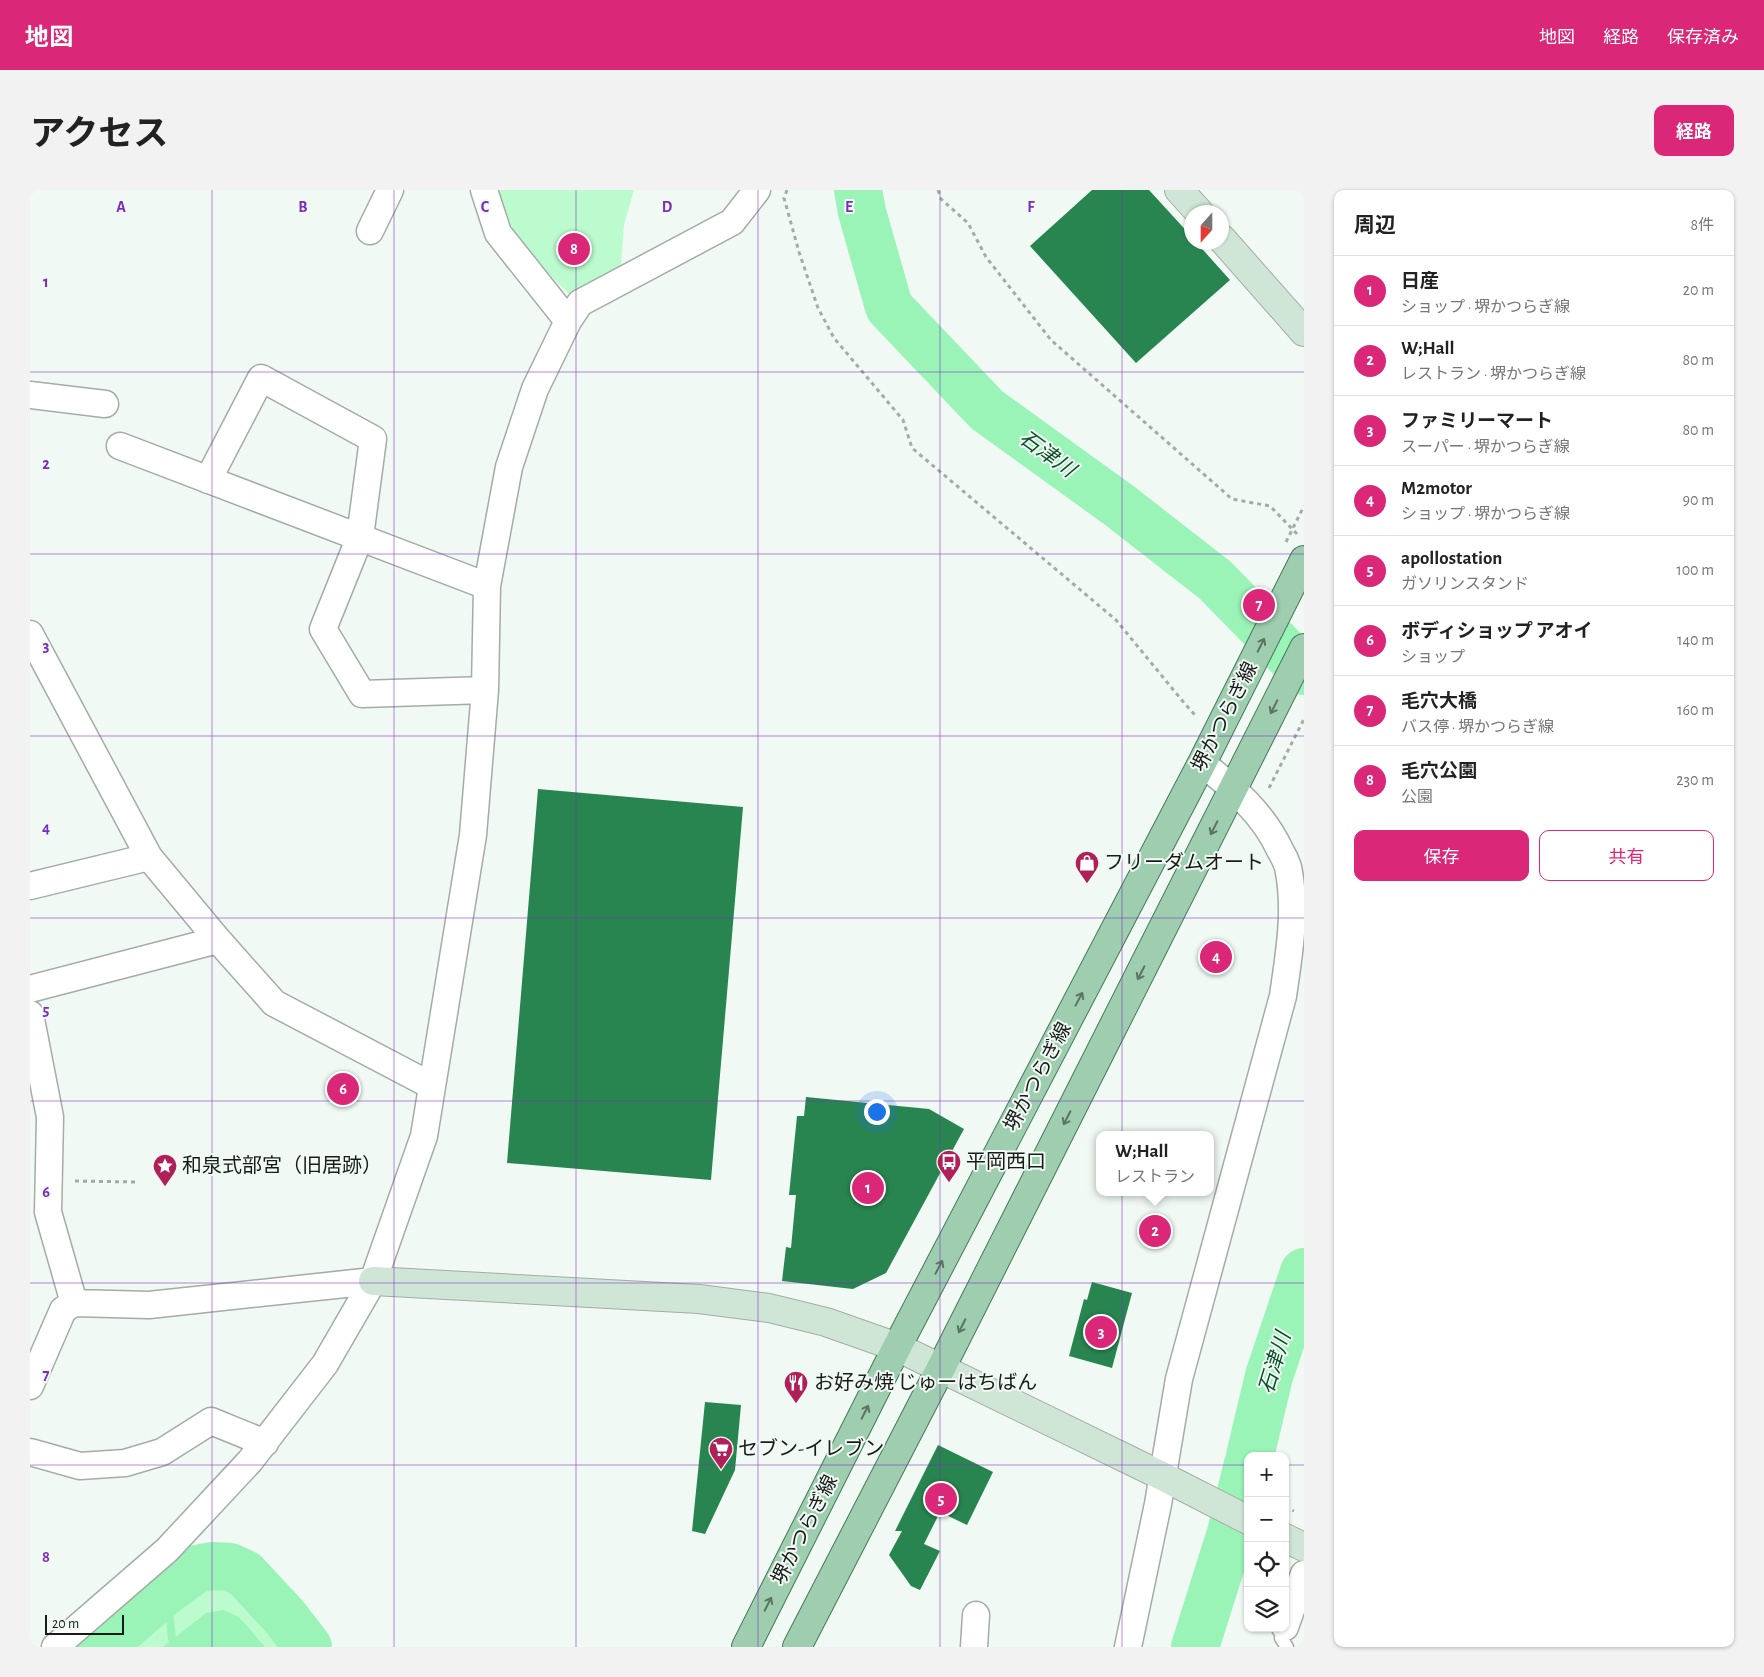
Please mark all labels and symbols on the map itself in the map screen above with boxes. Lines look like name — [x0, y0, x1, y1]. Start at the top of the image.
text: A — [116, 199, 126, 215]
text: B — [298, 199, 308, 215]
text: C — [481, 199, 490, 215]
text: D — [662, 199, 673, 215]
text: E — [845, 199, 853, 215]
text: F — [1027, 199, 1035, 215]
north arrow — [1184, 205, 1229, 250]
pin: 8 — [558, 230, 590, 268]
text: 1 — [43, 274, 49, 290]
water label: 石津川 — [1015, 426, 1081, 482]
text: 2 — [42, 456, 50, 472]
pin: 7 — [1243, 586, 1275, 624]
text: 3 — [43, 638, 50, 654]
one-way arrow — [1257, 638, 1266, 653]
street label: 堺かつらぎ線 — [1187, 658, 1261, 775]
one-way arrow — [1269, 699, 1279, 714]
text: 4 — [42, 820, 50, 836]
one-way arrow — [1209, 820, 1218, 835]
shop icon: フリーダムオート — [1074, 850, 1100, 884]
place label: フリーダムオート — [1104, 852, 1264, 873]
pin: 4 — [1200, 938, 1232, 976]
one-way arrow — [1135, 965, 1145, 980]
one-way arrow — [1075, 992, 1084, 1007]
text: 5 — [43, 1002, 50, 1018]
street label: 堺かつらぎ線 — [999, 1018, 1075, 1135]
pin: 6 — [327, 1070, 359, 1108]
your location — [864, 1099, 890, 1125]
one-way arrow — [1062, 1110, 1071, 1125]
bus stop icon: 平岡西口 — [936, 1149, 962, 1183]
place label: 平岡西口 — [966, 1152, 1046, 1172]
place icon: 和泉式部宮（旧居跡） — [152, 1153, 178, 1187]
place label: 和泉式部宮（旧居跡） — [182, 1154, 382, 1176]
pin: 1 — [852, 1169, 884, 1207]
text: 6 — [42, 1184, 50, 1200]
pin: 2 — [1139, 1212, 1171, 1250]
one-way arrow — [935, 1260, 944, 1275]
pin: 3 — [1085, 1313, 1117, 1351]
one-way arrow — [957, 1318, 967, 1333]
water label: 石津川 — [1255, 1328, 1295, 1396]
text: 7 — [43, 1367, 50, 1383]
restaurant icon: お好み焼 じゅーはちばん — [783, 1370, 809, 1404]
place label: お好み焼 じゅーはちばん — [814, 1371, 1037, 1393]
one-way arrow — [861, 1405, 870, 1420]
supermarket icon: セブン-イレブン — [708, 1436, 734, 1470]
place label: セブン-イレブン — [738, 1437, 884, 1459]
street label: 堺かつらぎ線 — [767, 1471, 841, 1588]
pin: 5 — [925, 1480, 957, 1518]
text: 8 — [42, 1549, 50, 1565]
one-way arrow — [763, 1596, 773, 1611]
scale bar — [45, 1612, 124, 1635]

